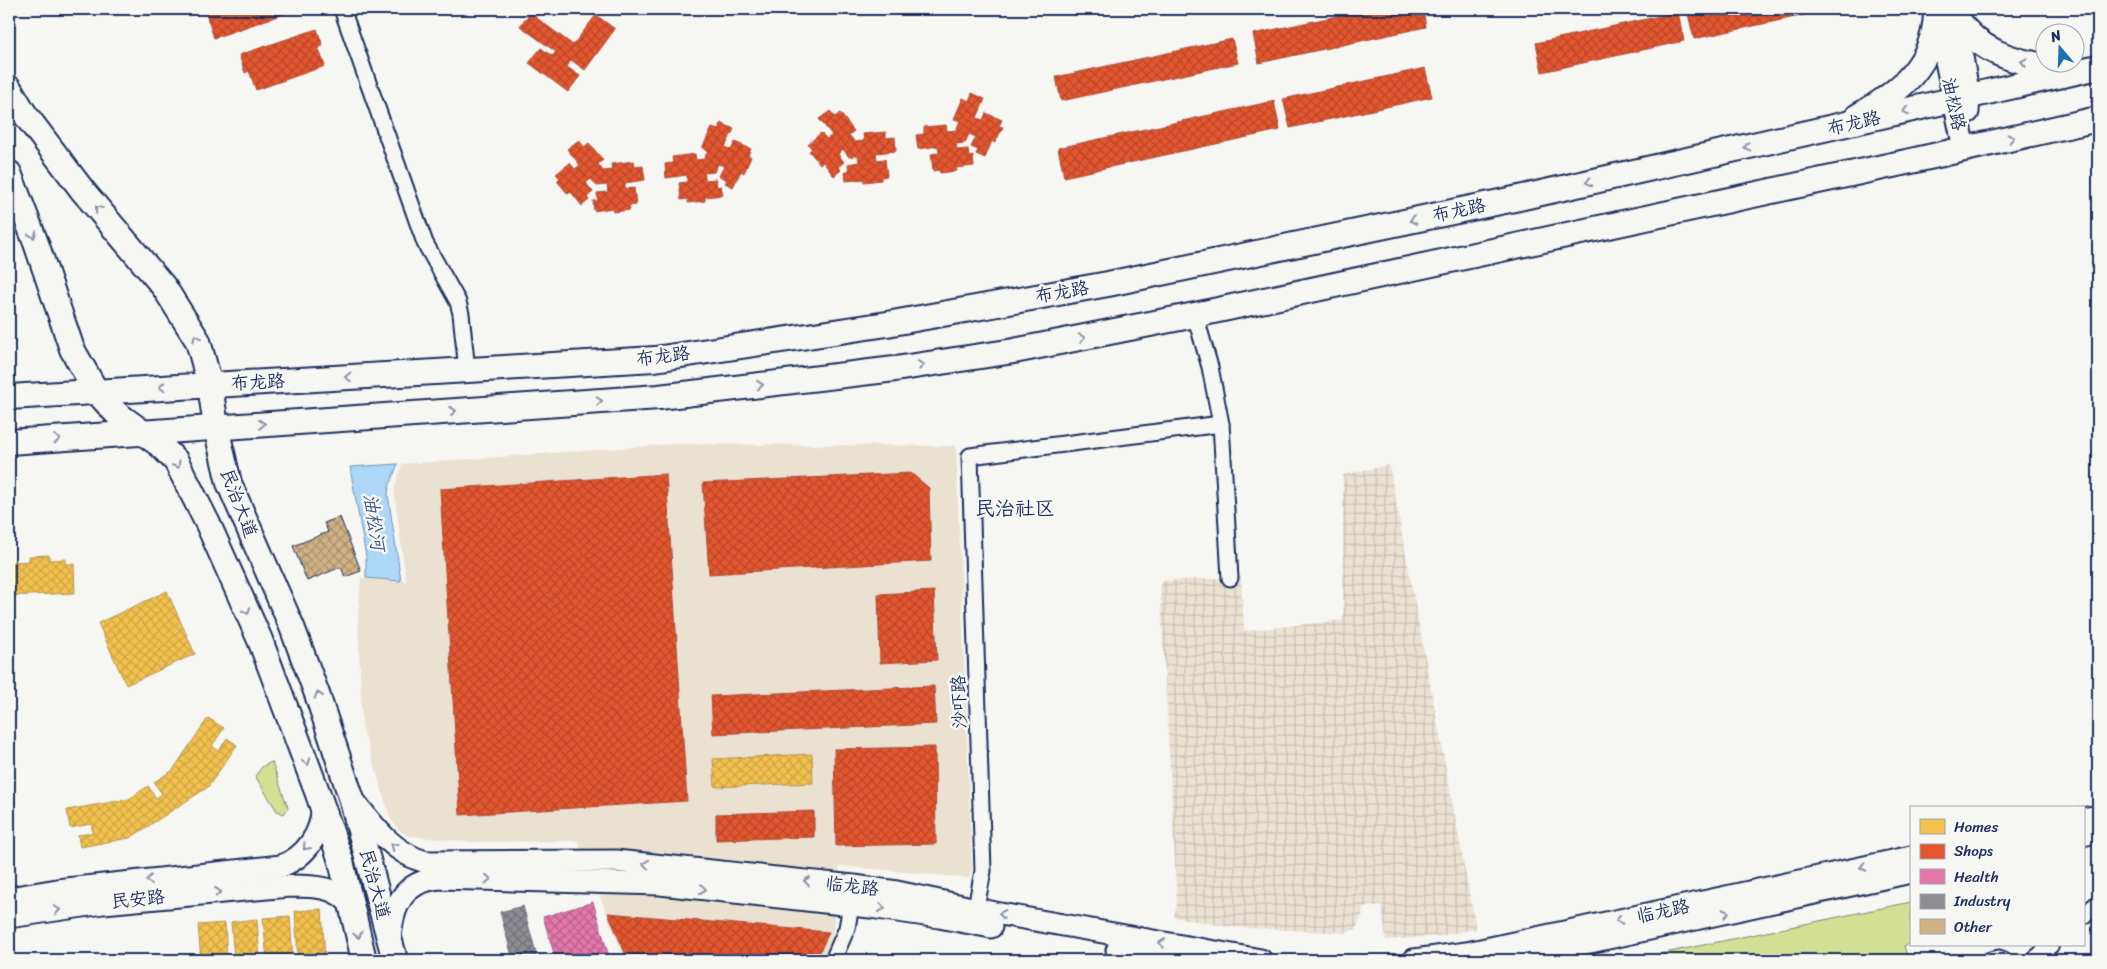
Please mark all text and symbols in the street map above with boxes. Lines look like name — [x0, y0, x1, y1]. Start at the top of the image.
north arrow — [2034, 22, 2084, 72]
text: N — [2046, 23, 2065, 50]
one-way arrow — [2020, 57, 2028, 68]
street label: 油松路 — [1933, 74, 1975, 134]
street label: 布龙路 — [1824, 101, 1884, 145]
one-way arrow — [1902, 105, 1910, 116]
one-way arrow — [2007, 133, 2016, 144]
one-way arrow — [1743, 141, 1752, 151]
one-way arrow — [1584, 176, 1593, 187]
street label: 布龙路 — [1429, 189, 1489, 231]
one-way arrow — [96, 206, 104, 215]
one-way arrow — [1409, 214, 1417, 225]
one-way arrow — [26, 230, 37, 239]
street label: 布龙路 — [1033, 272, 1091, 312]
one-way arrow — [1077, 333, 1086, 344]
one-way arrow — [192, 335, 202, 344]
street label: 布龙路 — [634, 337, 692, 375]
one-way arrow — [917, 361, 926, 371]
street label: 布龙路 — [230, 365, 286, 399]
one-way arrow — [344, 371, 352, 382]
one-way arrow — [757, 380, 765, 391]
one-way arrow — [157, 382, 165, 393]
one-way arrow — [595, 396, 603, 407]
one-way arrow — [450, 406, 458, 417]
one-way arrow — [258, 419, 266, 430]
one-way arrow — [54, 433, 62, 444]
one-way arrow — [171, 459, 181, 468]
street label: 民治大道 — [211, 464, 267, 542]
district label: 民治社区 — [975, 491, 1055, 526]
water label: 油松河 — [354, 492, 395, 556]
one-way arrow — [241, 606, 252, 615]
street label: 沙吓路 — [942, 674, 976, 730]
one-way arrow — [313, 691, 323, 700]
one-way arrow — [301, 758, 311, 766]
legend — [1910, 806, 2084, 946]
text: Homes — [1954, 814, 1998, 840]
text: Shops — [1954, 838, 1994, 864]
one-way arrow — [303, 841, 312, 850]
one-way arrow — [391, 843, 400, 851]
street label: 民治大道 — [350, 845, 400, 923]
one-way arrow — [641, 858, 649, 869]
one-way arrow — [1859, 861, 1868, 872]
text: Health — [1954, 864, 1999, 890]
street label: 临龙路 — [823, 867, 881, 905]
one-way arrow — [145, 874, 153, 885]
one-way arrow — [484, 874, 492, 884]
one-way arrow — [803, 876, 811, 887]
street label: 民安路 — [109, 880, 167, 918]
one-way arrow — [699, 883, 707, 894]
one-way arrow — [215, 886, 223, 897]
text: Industry — [1953, 888, 2011, 914]
street label: 临龙路 — [1633, 890, 1693, 932]
one-way arrow — [877, 903, 886, 913]
one-way arrow — [53, 905, 61, 916]
one-way arrow — [1722, 908, 1731, 918]
one-way arrow — [997, 910, 1006, 920]
one-way arrow — [1614, 914, 1623, 925]
text: Other — [1954, 914, 1993, 940]
one-way arrow — [352, 930, 363, 939]
one-way arrow — [1157, 938, 1166, 948]

